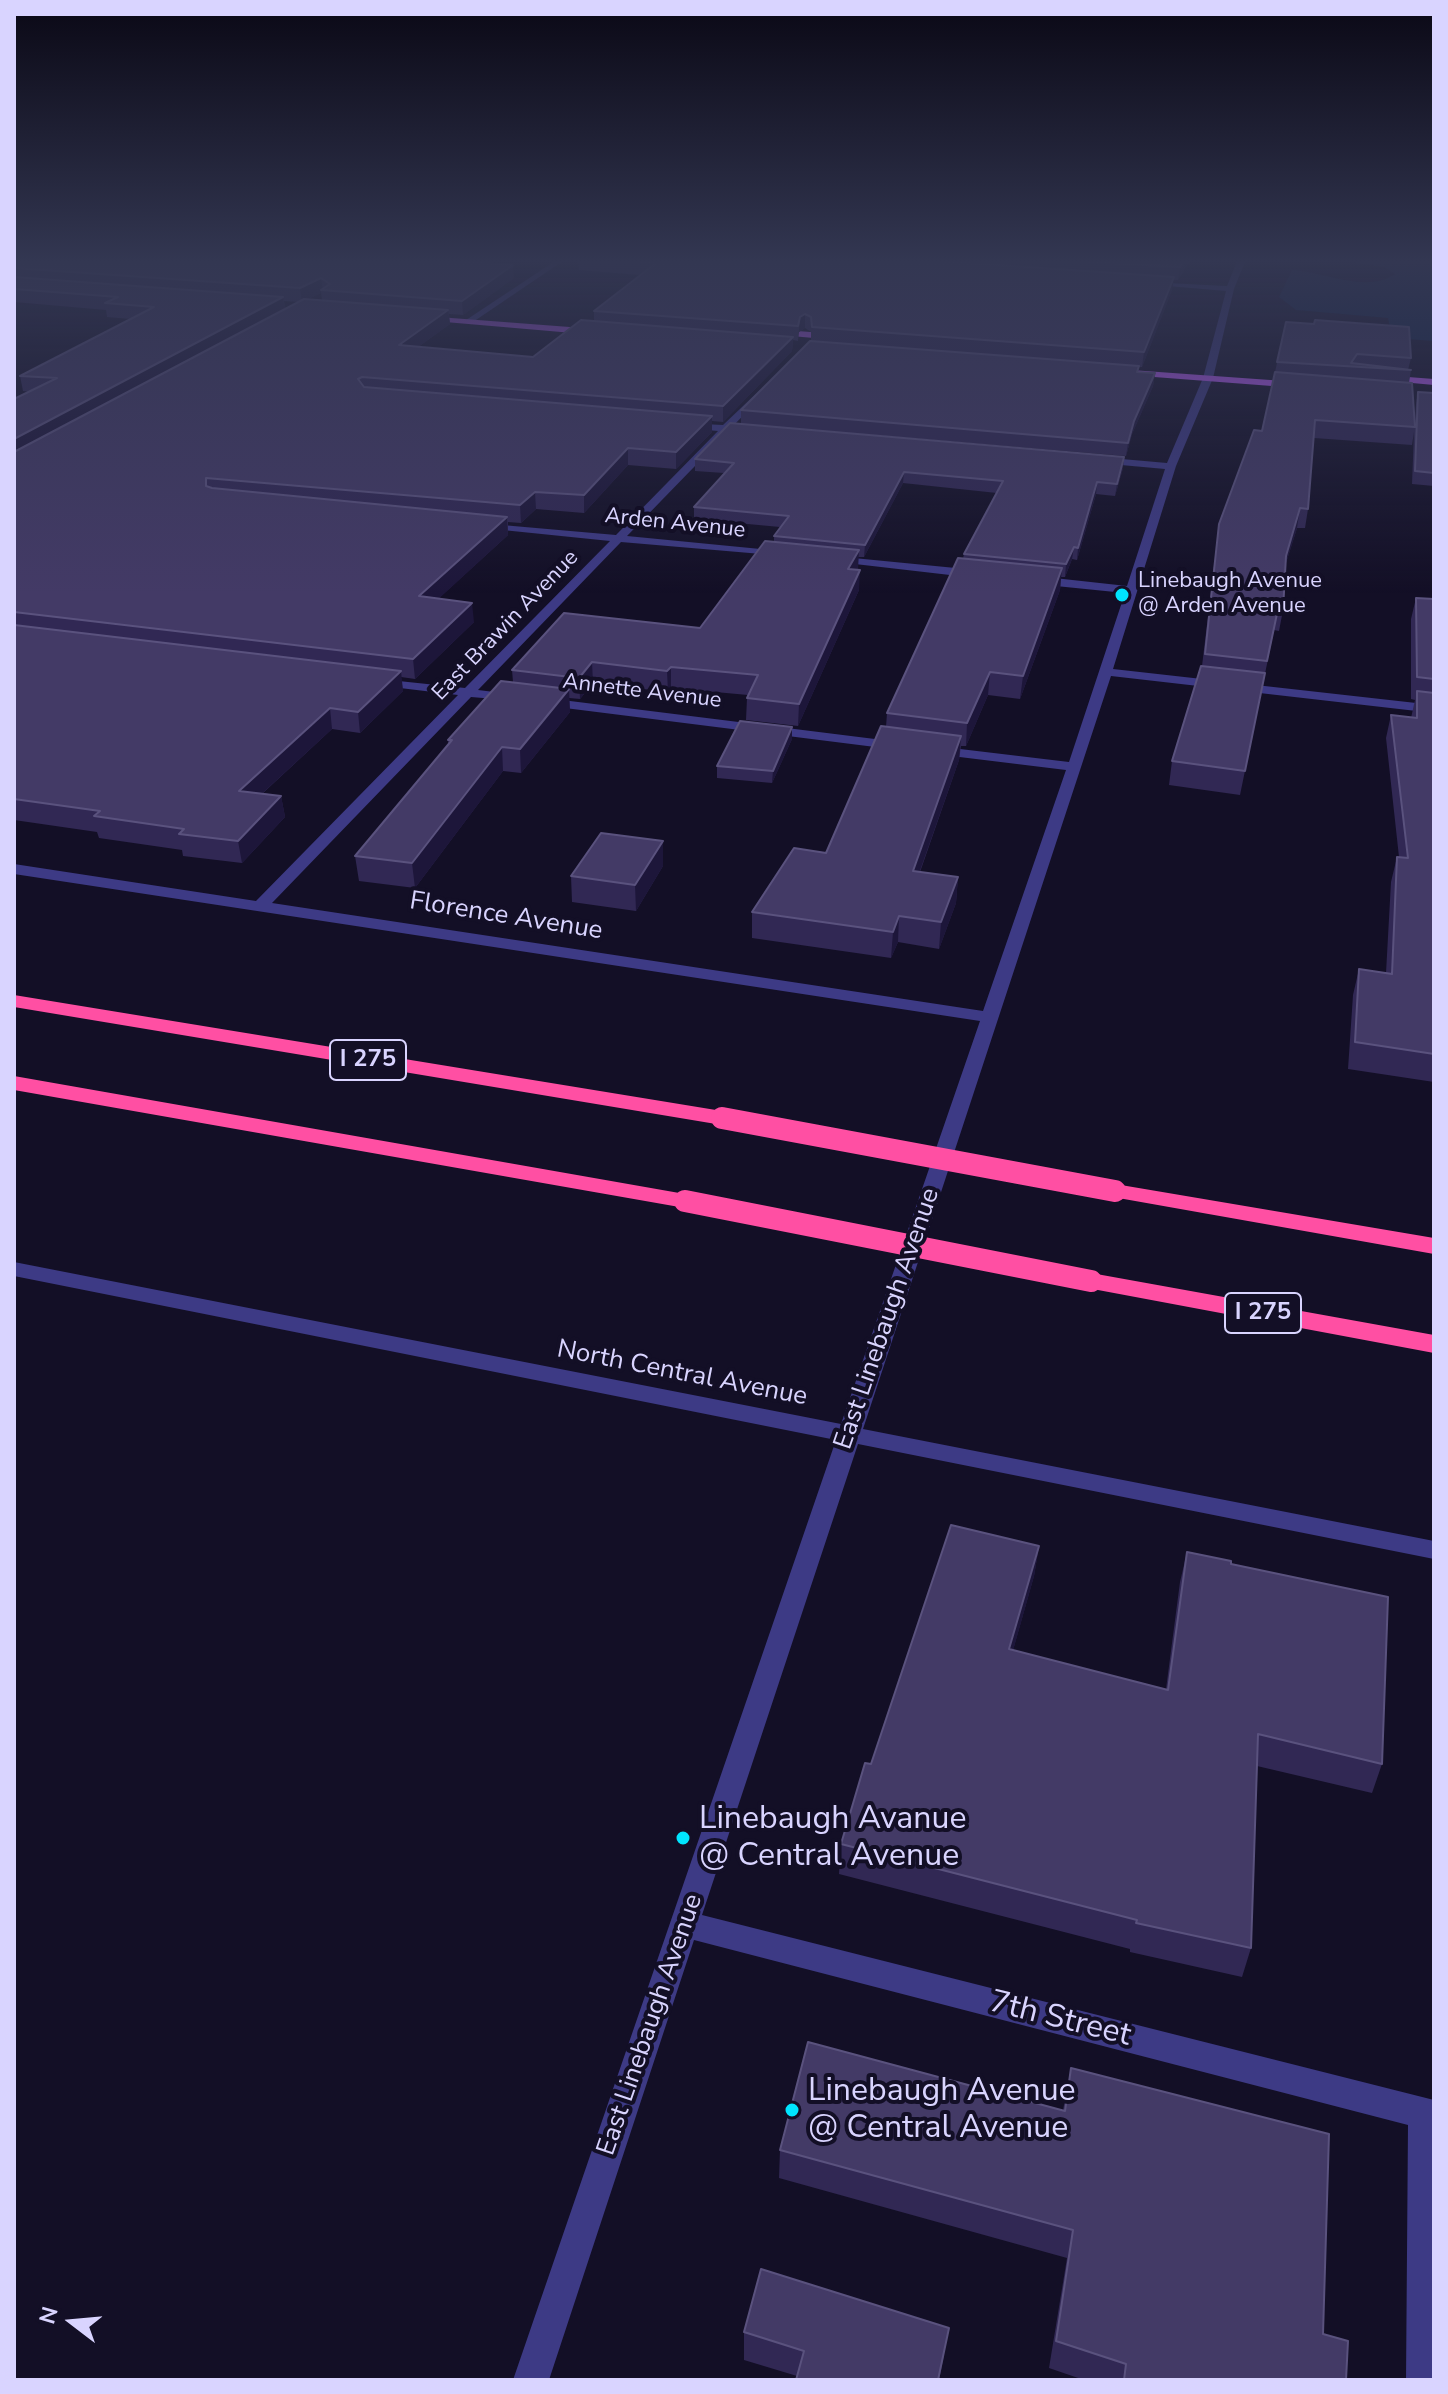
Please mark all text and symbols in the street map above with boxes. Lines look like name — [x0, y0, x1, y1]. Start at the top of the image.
street label: Arden Avenue — [603, 503, 747, 545]
street label: East Brawin Avenue — [427, 545, 585, 707]
place label: Linebaugh Avenue @ Arden Avenue — [1138, 569, 1322, 620]
marker: Linebaugh Avenue @ Arden Avenue — [1113, 586, 1131, 604]
street label: Annette Avenue — [561, 669, 723, 715]
street label: Florence Avenue — [407, 886, 605, 948]
road number: I 275 — [330, 1040, 406, 1080]
street label: East Linebaugh Avenue — [829, 1184, 947, 1454]
road number: I 275 — [1225, 1293, 1301, 1333]
street label: North Central Avenue — [554, 1334, 810, 1414]
place label: Linebaugh Avanue @ Central Avenue — [699, 1801, 966, 1876]
marker: Linebaugh Avanue @ Central Avenue — [674, 1829, 692, 1847]
street label: East Linebaugh Avenue — [592, 1890, 710, 2160]
street label: 7th Street — [985, 1984, 1135, 2056]
place label: Linebaugh Avenue @ Central Avenue — [808, 2073, 1076, 2148]
marker: Linebaugh Avenue @ Central Avenue — [783, 2101, 801, 2119]
north arrow — [32, 2282, 112, 2362]
text: N — [32, 2303, 66, 2327]

